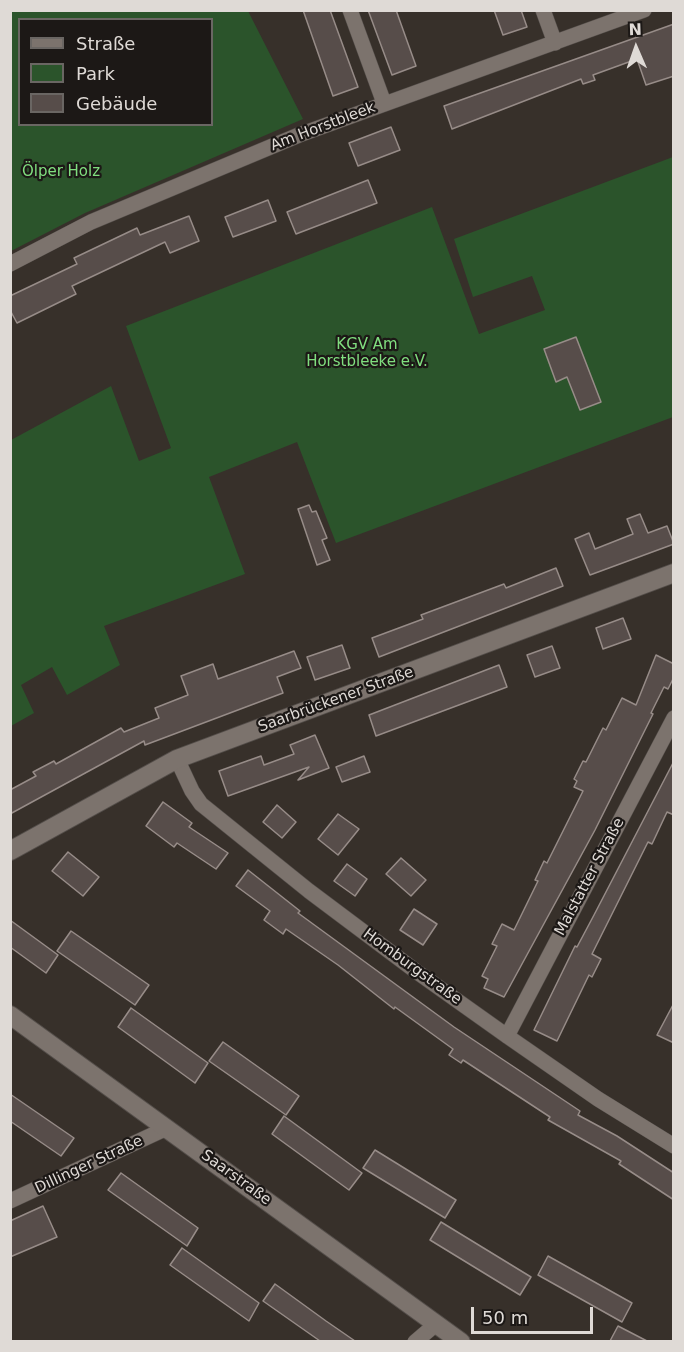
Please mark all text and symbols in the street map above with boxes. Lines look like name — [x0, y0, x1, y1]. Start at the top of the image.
legend — [18, 18, 213, 126]
north arrow — [606, 18, 666, 78]
text: N — [628, 20, 642, 39]
text: Straße — [76, 33, 135, 54]
text: Park — [76, 63, 115, 84]
text: Gebäude — [76, 93, 157, 114]
street label: Am Horstbleek — [268, 99, 378, 155]
park label: Ölper Holz — [22, 163, 100, 181]
park label: KGV Am Horstbleeke e.V. — [306, 336, 428, 371]
street label: Saarbrückener Straße — [256, 663, 416, 737]
street label: Malstatter Straße — [551, 815, 629, 939]
street label: Homburgstraße — [359, 925, 465, 1009]
street label: Dillinger Straße — [32, 1132, 146, 1198]
street label: Saarstraße — [198, 1147, 274, 1209]
scale bar — [474, 1295, 596, 1333]
text: 50 m — [482, 1307, 528, 1328]

